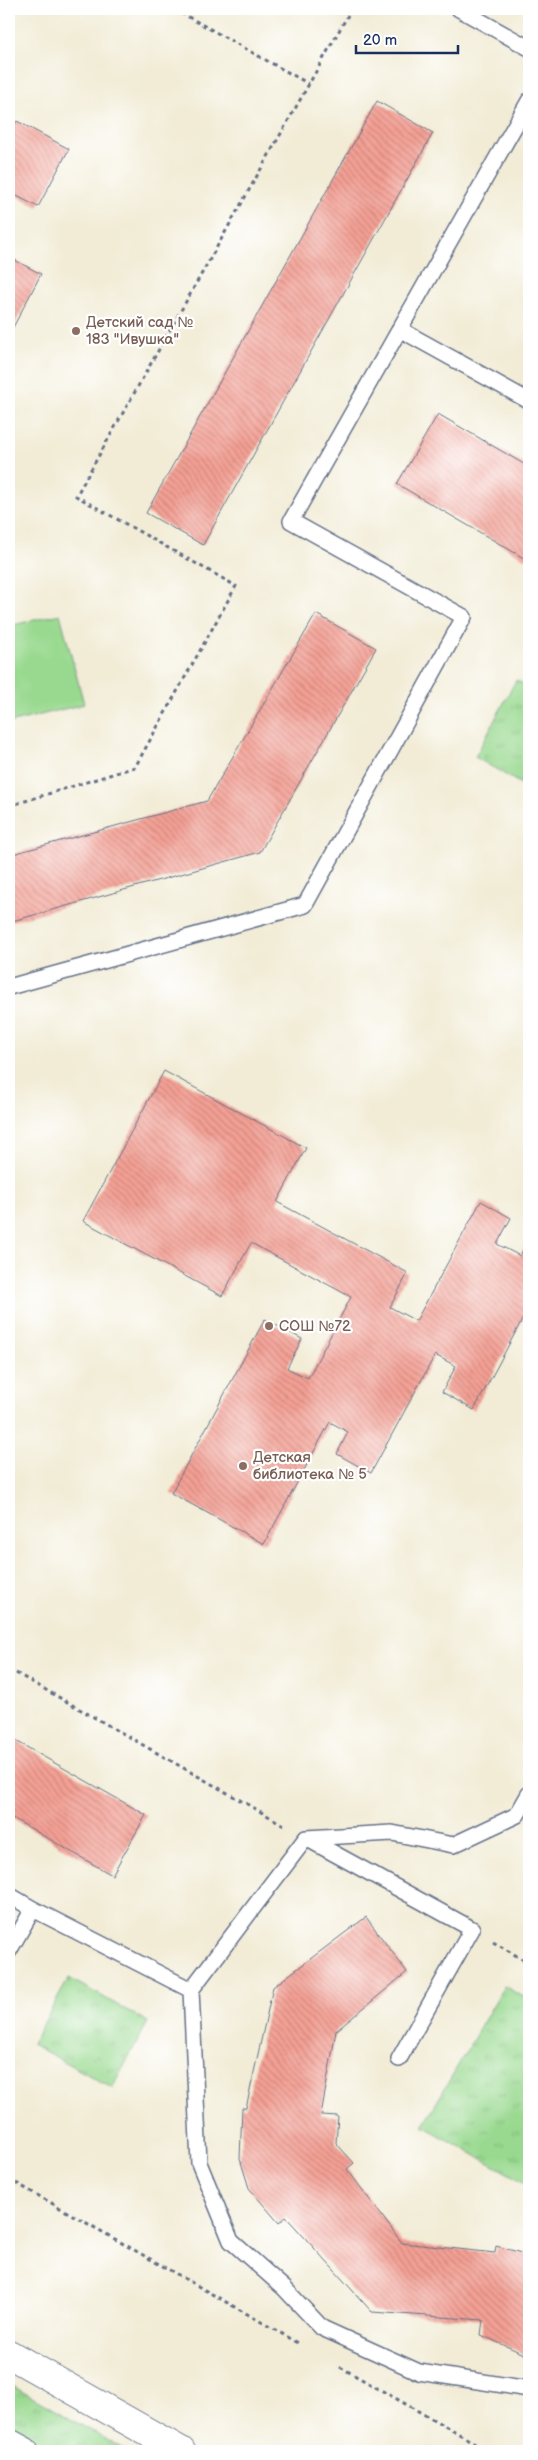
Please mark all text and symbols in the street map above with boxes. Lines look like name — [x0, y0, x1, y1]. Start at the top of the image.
scale bar — [356, 22, 458, 54]
text: 20 m — [363, 31, 397, 50]
place label: Детский сад № 183 "Ивушка" — [86, 313, 193, 349]
marker: Детский сад № 183 "Ивушка" — [70, 325, 82, 337]
place label: СОШ №72 — [279, 1317, 351, 1336]
marker: СОШ №72 — [263, 1320, 275, 1332]
place label: Детская библиотека № 5 — [253, 1448, 367, 1484]
marker: Детская библиотека № 5 — [237, 1460, 249, 1472]

